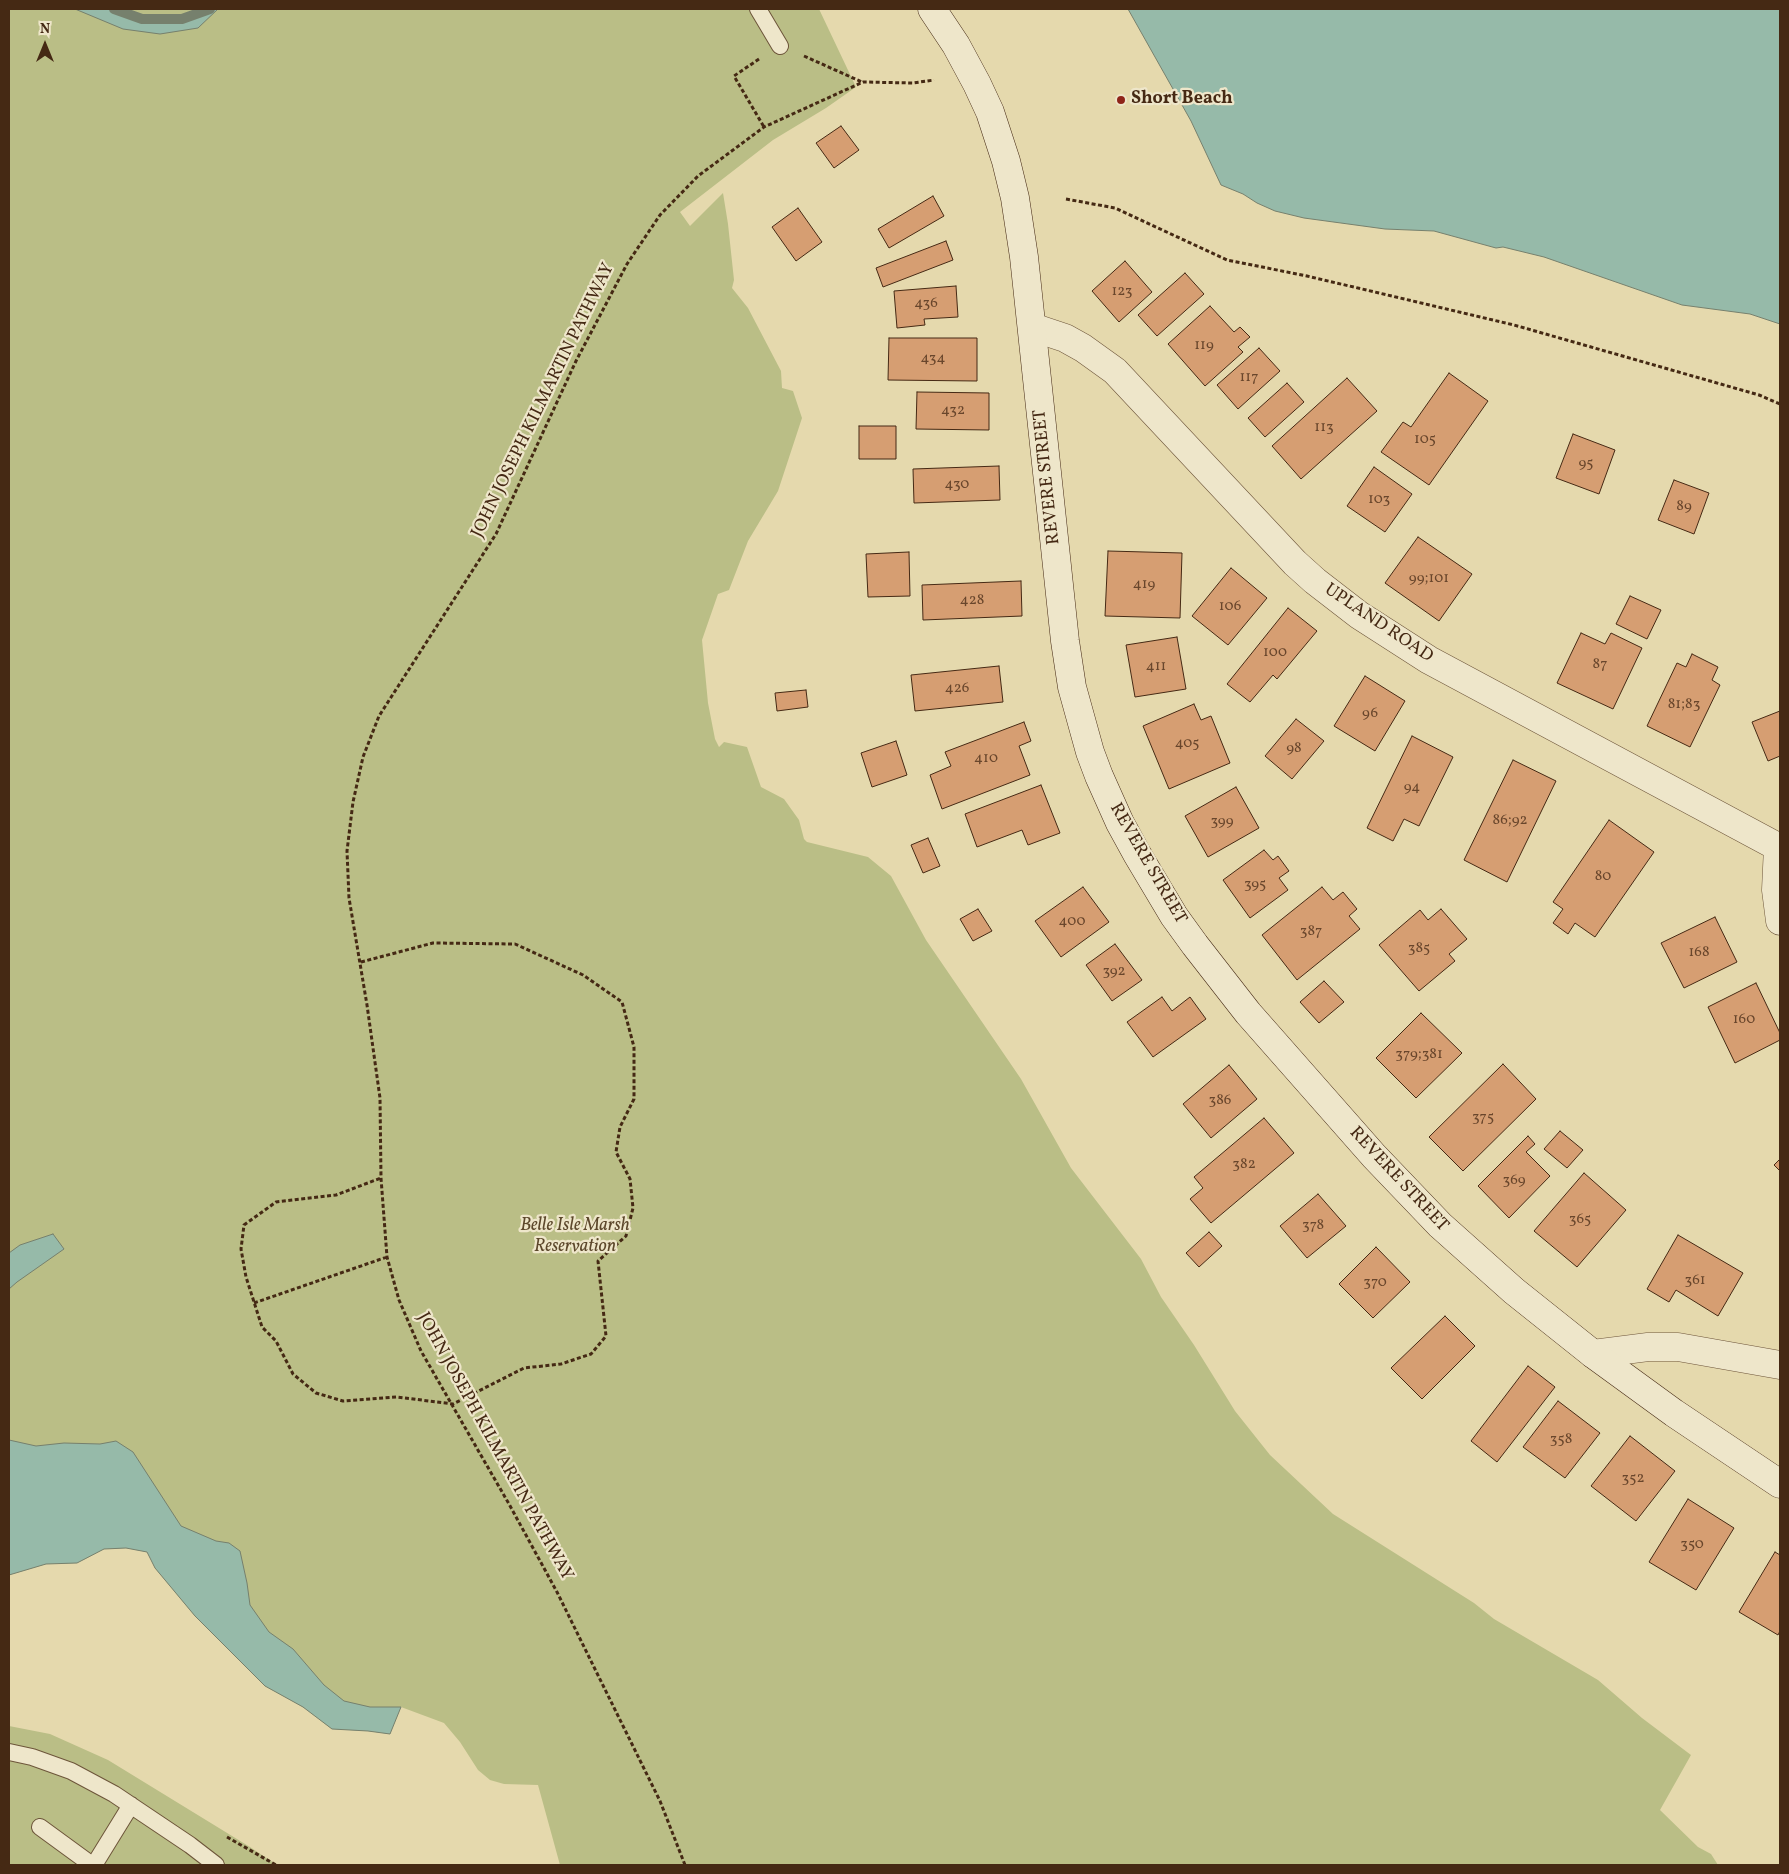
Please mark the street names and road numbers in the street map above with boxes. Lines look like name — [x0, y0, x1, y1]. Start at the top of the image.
street label: JOHN JOSEPH KILMARTIN PATHWAY — [468, 260, 620, 542]
street label: REVERE STREET — [1030, 408, 1066, 546]
street label: UPLAND ROAD — [1320, 580, 1436, 668]
street label: REVERE STREET — [1104, 800, 1190, 928]
street label: REVERE STREET — [1344, 1123, 1452, 1237]
street label: JOHN JOSEPH KILMARTIN PATHWAY — [411, 1309, 577, 1585]

